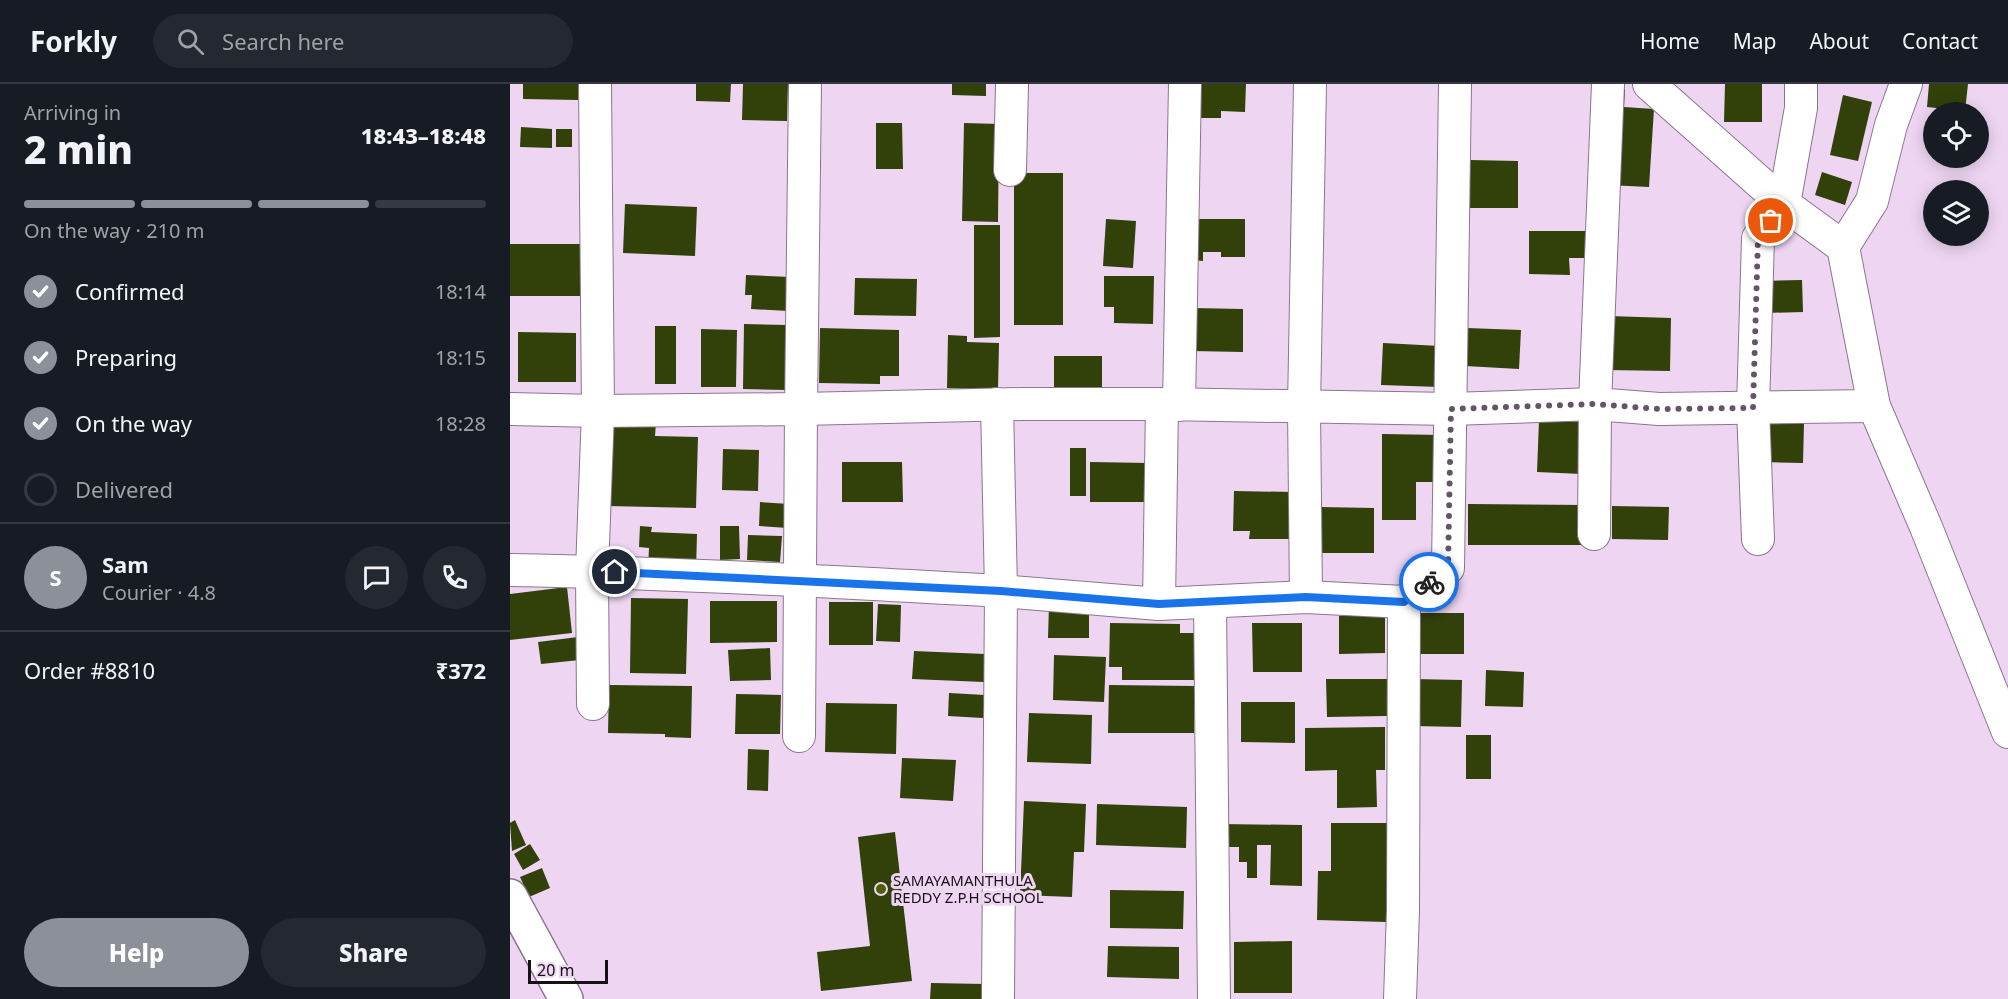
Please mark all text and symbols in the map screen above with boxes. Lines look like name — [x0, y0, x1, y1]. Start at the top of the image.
search box — [153, 14, 573, 68]
text: Forkly — [30, 22, 117, 60]
icon: search — [174, 25, 207, 58]
text: Search here — [222, 26, 345, 56]
text: Home — [1640, 27, 1700, 55]
text: Map — [1733, 27, 1776, 55]
text: About — [1809, 27, 1869, 55]
text: Contact — [1902, 27, 1978, 55]
text: Arriving in — [24, 99, 121, 126]
map controls — [1923, 102, 1989, 246]
button: locate — [1923, 102, 1989, 168]
text: 18:43–18:48 — [361, 120, 486, 150]
text: 2 min — [24, 122, 133, 175]
button: layers — [1923, 180, 1989, 246]
pin — [1745, 195, 1796, 246]
icon: bag — [1754, 204, 1787, 237]
text: On the way · 210 m — [24, 217, 204, 244]
icon: check — [24, 275, 57, 308]
text: Confirmed — [75, 276, 185, 306]
text: 18:14 — [435, 278, 486, 305]
icon: check — [24, 341, 57, 374]
text: Preparing — [75, 342, 177, 372]
text: 18:15 — [435, 344, 486, 371]
icon: check — [24, 407, 57, 440]
text: On the way — [75, 408, 192, 438]
text: 18:28 — [435, 410, 486, 437]
text: Delivered — [75, 474, 173, 504]
button: chat — [345, 546, 408, 609]
button: phone — [423, 546, 486, 609]
pin — [589, 546, 640, 597]
text: Sam — [102, 549, 149, 579]
courier — [1399, 552, 1459, 612]
icon: home — [598, 555, 631, 588]
text: S — [49, 562, 62, 592]
icon: bike — [1413, 566, 1446, 599]
text: Courier · 4.8 — [102, 579, 216, 606]
text: Order #8810 — [24, 655, 155, 685]
text: ₹372 — [436, 655, 486, 685]
place label: SAMAYAMANTHULA REDDY Z.P.H SCHOOL — [893, 870, 1044, 907]
marker: SAMAYAMANTHULA REDDY Z.P.H SCHOOL — [874, 882, 888, 896]
button: Help — [24, 918, 249, 987]
button: Share — [261, 918, 486, 987]
scale bar — [528, 957, 608, 984]
text: 20 m — [537, 959, 574, 981]

